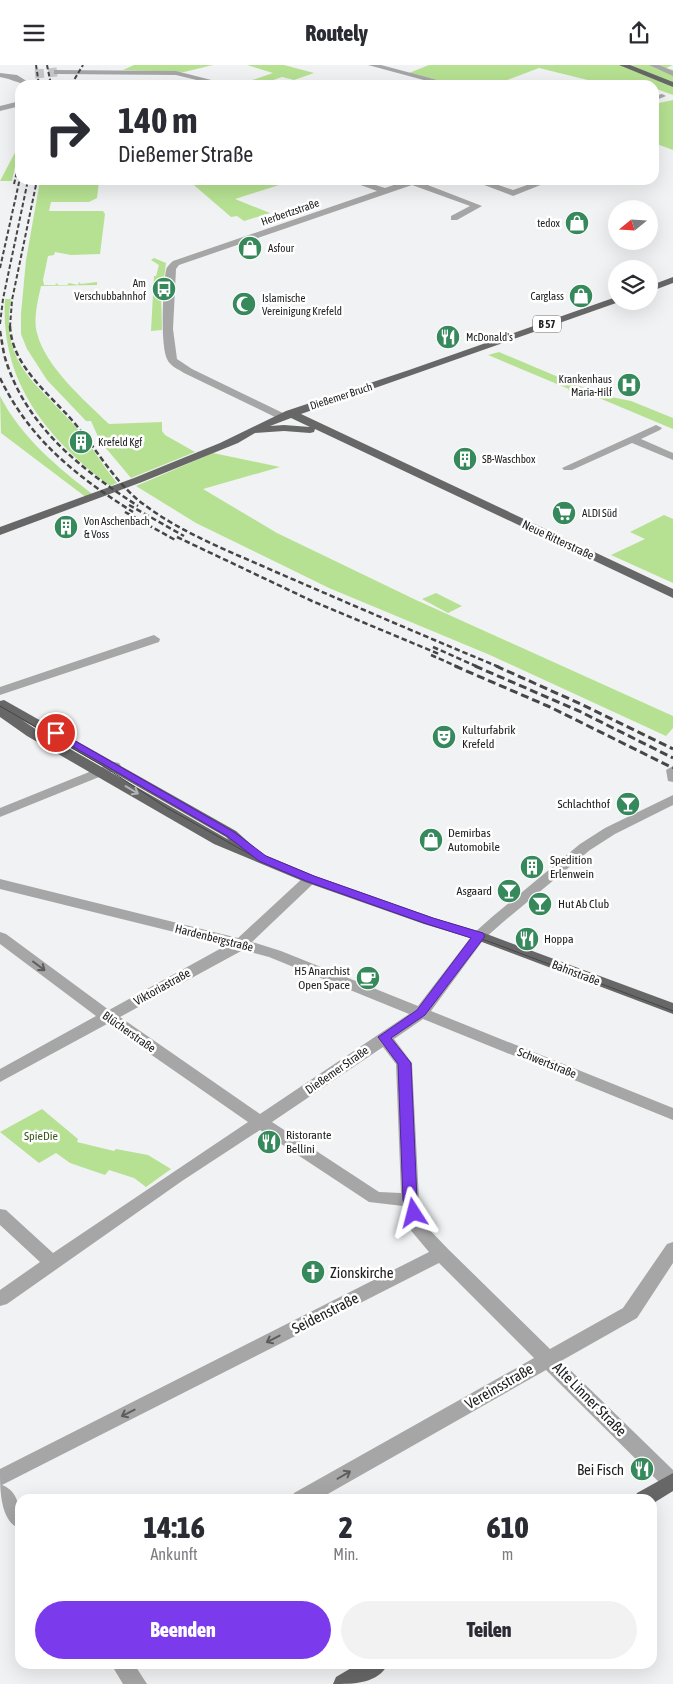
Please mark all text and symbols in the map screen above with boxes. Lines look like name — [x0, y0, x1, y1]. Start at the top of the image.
icon: menu — [20, 19, 48, 47]
icon: share — [625, 19, 653, 47]
text: Routely — [305, 20, 368, 46]
icon: right — [35, 100, 100, 165]
text: 140 m — [118, 100, 197, 140]
text: Dießemer Straße — [118, 141, 253, 167]
street label: Herbertzstraße — [259, 196, 321, 228]
north arrow — [608, 200, 658, 250]
map controls — [608, 200, 658, 310]
shop icon: tedox — [564, 210, 590, 236]
place label: tedox — [537, 217, 561, 229]
shop icon: Asfour — [237, 235, 263, 261]
place label: Asfour — [268, 242, 295, 254]
button: layers — [608, 260, 658, 310]
bus stop icon: Am Verschubbahnhof — [151, 276, 177, 302]
place label: Am Verschubbahnhof — [74, 277, 146, 302]
shop icon: Carglass — [568, 283, 594, 309]
place label: Carglass — [530, 290, 564, 302]
mosque icon: Islamische Vereinigung Krefeld — [231, 291, 257, 317]
place label: Islamische Vereinigung Krefeld — [262, 292, 342, 317]
road number: B 57 — [533, 315, 561, 333]
restaurant icon: McDonald's — [435, 324, 461, 350]
place label: McDonald's — [466, 331, 513, 343]
hospital icon: Krankenhaus Maria-Hilf — [616, 372, 642, 398]
place label: Krankenhaus Maria-Hilf — [559, 373, 612, 398]
street label: Dießemer Bruch — [308, 380, 374, 412]
building icon: Krefeld Kgf — [68, 429, 94, 455]
place label: Krefeld Kgf — [98, 436, 142, 448]
building icon: SB-Waschbox — [452, 446, 478, 472]
place label: SB-Waschbox — [482, 453, 536, 465]
supermarket icon: ALDI Süd — [551, 500, 577, 526]
place label: ALDI Süd — [582, 507, 617, 519]
building icon: Von Aschenbach & Voss — [53, 514, 79, 540]
place label: Von Aschenbach & Voss — [84, 515, 150, 540]
street label: Neue Ritterstraße — [520, 517, 596, 563]
pin — [35, 712, 77, 754]
icon: arrive — [42, 719, 70, 747]
place label: Kulturfabrik Krefeld — [462, 723, 516, 751]
theatre icon: Kulturfabrik Krefeld — [431, 724, 457, 750]
one-way arrow — [124, 786, 138, 796]
bar icon: Schlachthof — [615, 791, 641, 817]
place label: Schlachthof — [557, 797, 611, 811]
place label: Demirbas Automobile — [448, 826, 500, 854]
shop icon: Demirbas Automobile — [418, 827, 444, 853]
place label: Spedition Erlenwein — [550, 853, 594, 881]
building icon: Spedition Erlenwein — [519, 854, 545, 880]
bar icon: Asgaard — [496, 878, 522, 904]
place label: Asgaard — [457, 884, 492, 898]
bar icon: Hut Ab Club — [527, 891, 553, 917]
place label: Hut Ab Club — [558, 897, 609, 911]
street label: Hardenbergstraße — [173, 922, 255, 954]
restaurant icon: Hoppa — [514, 926, 540, 952]
place label: Hoppa — [544, 932, 574, 946]
street label: Bahnstraße — [550, 957, 602, 989]
one-way arrow — [32, 961, 45, 972]
place label: H5 Anarchist Open Space — [294, 964, 351, 992]
cafe icon: H5 Anarchist Open Space — [355, 965, 381, 991]
street label: Viktoriastraße — [131, 966, 193, 1008]
street label: Blücherstraße — [100, 1009, 158, 1055]
street label: Dießemer Straße — [303, 1043, 371, 1097]
street label: Schwertstraße — [515, 1045, 579, 1081]
place label: Ristorante Bellini — [286, 1128, 331, 1156]
park label: SpieDie — [24, 1129, 58, 1143]
restaurant icon: Ristorante Bellini — [256, 1129, 282, 1155]
position arrow — [387, 1186, 439, 1238]
church icon: Zionskirche — [300, 1259, 326, 1285]
place label: Zionskirche — [330, 1264, 394, 1281]
street label: Seidenstraße — [289, 1289, 361, 1337]
one-way arrow — [266, 1335, 281, 1344]
street label: Alte Linner Straße — [550, 1359, 630, 1439]
street label: Vereinsstraße — [462, 1360, 536, 1412]
one-way arrow — [121, 1409, 136, 1418]
restaurant icon: Bei Fisch — [629, 1456, 655, 1482]
place label: Bei Fisch — [577, 1461, 624, 1478]
one-way arrow — [336, 1469, 350, 1479]
text: 14:16 — [143, 1510, 205, 1544]
text: 2 — [339, 1510, 353, 1544]
text: 610 — [486, 1510, 529, 1544]
text: Ankunft — [151, 1545, 198, 1563]
text: Min. — [333, 1545, 358, 1563]
text: m — [502, 1545, 513, 1563]
button: Beenden — [35, 1601, 331, 1659]
button: Teilen — [341, 1601, 637, 1659]

